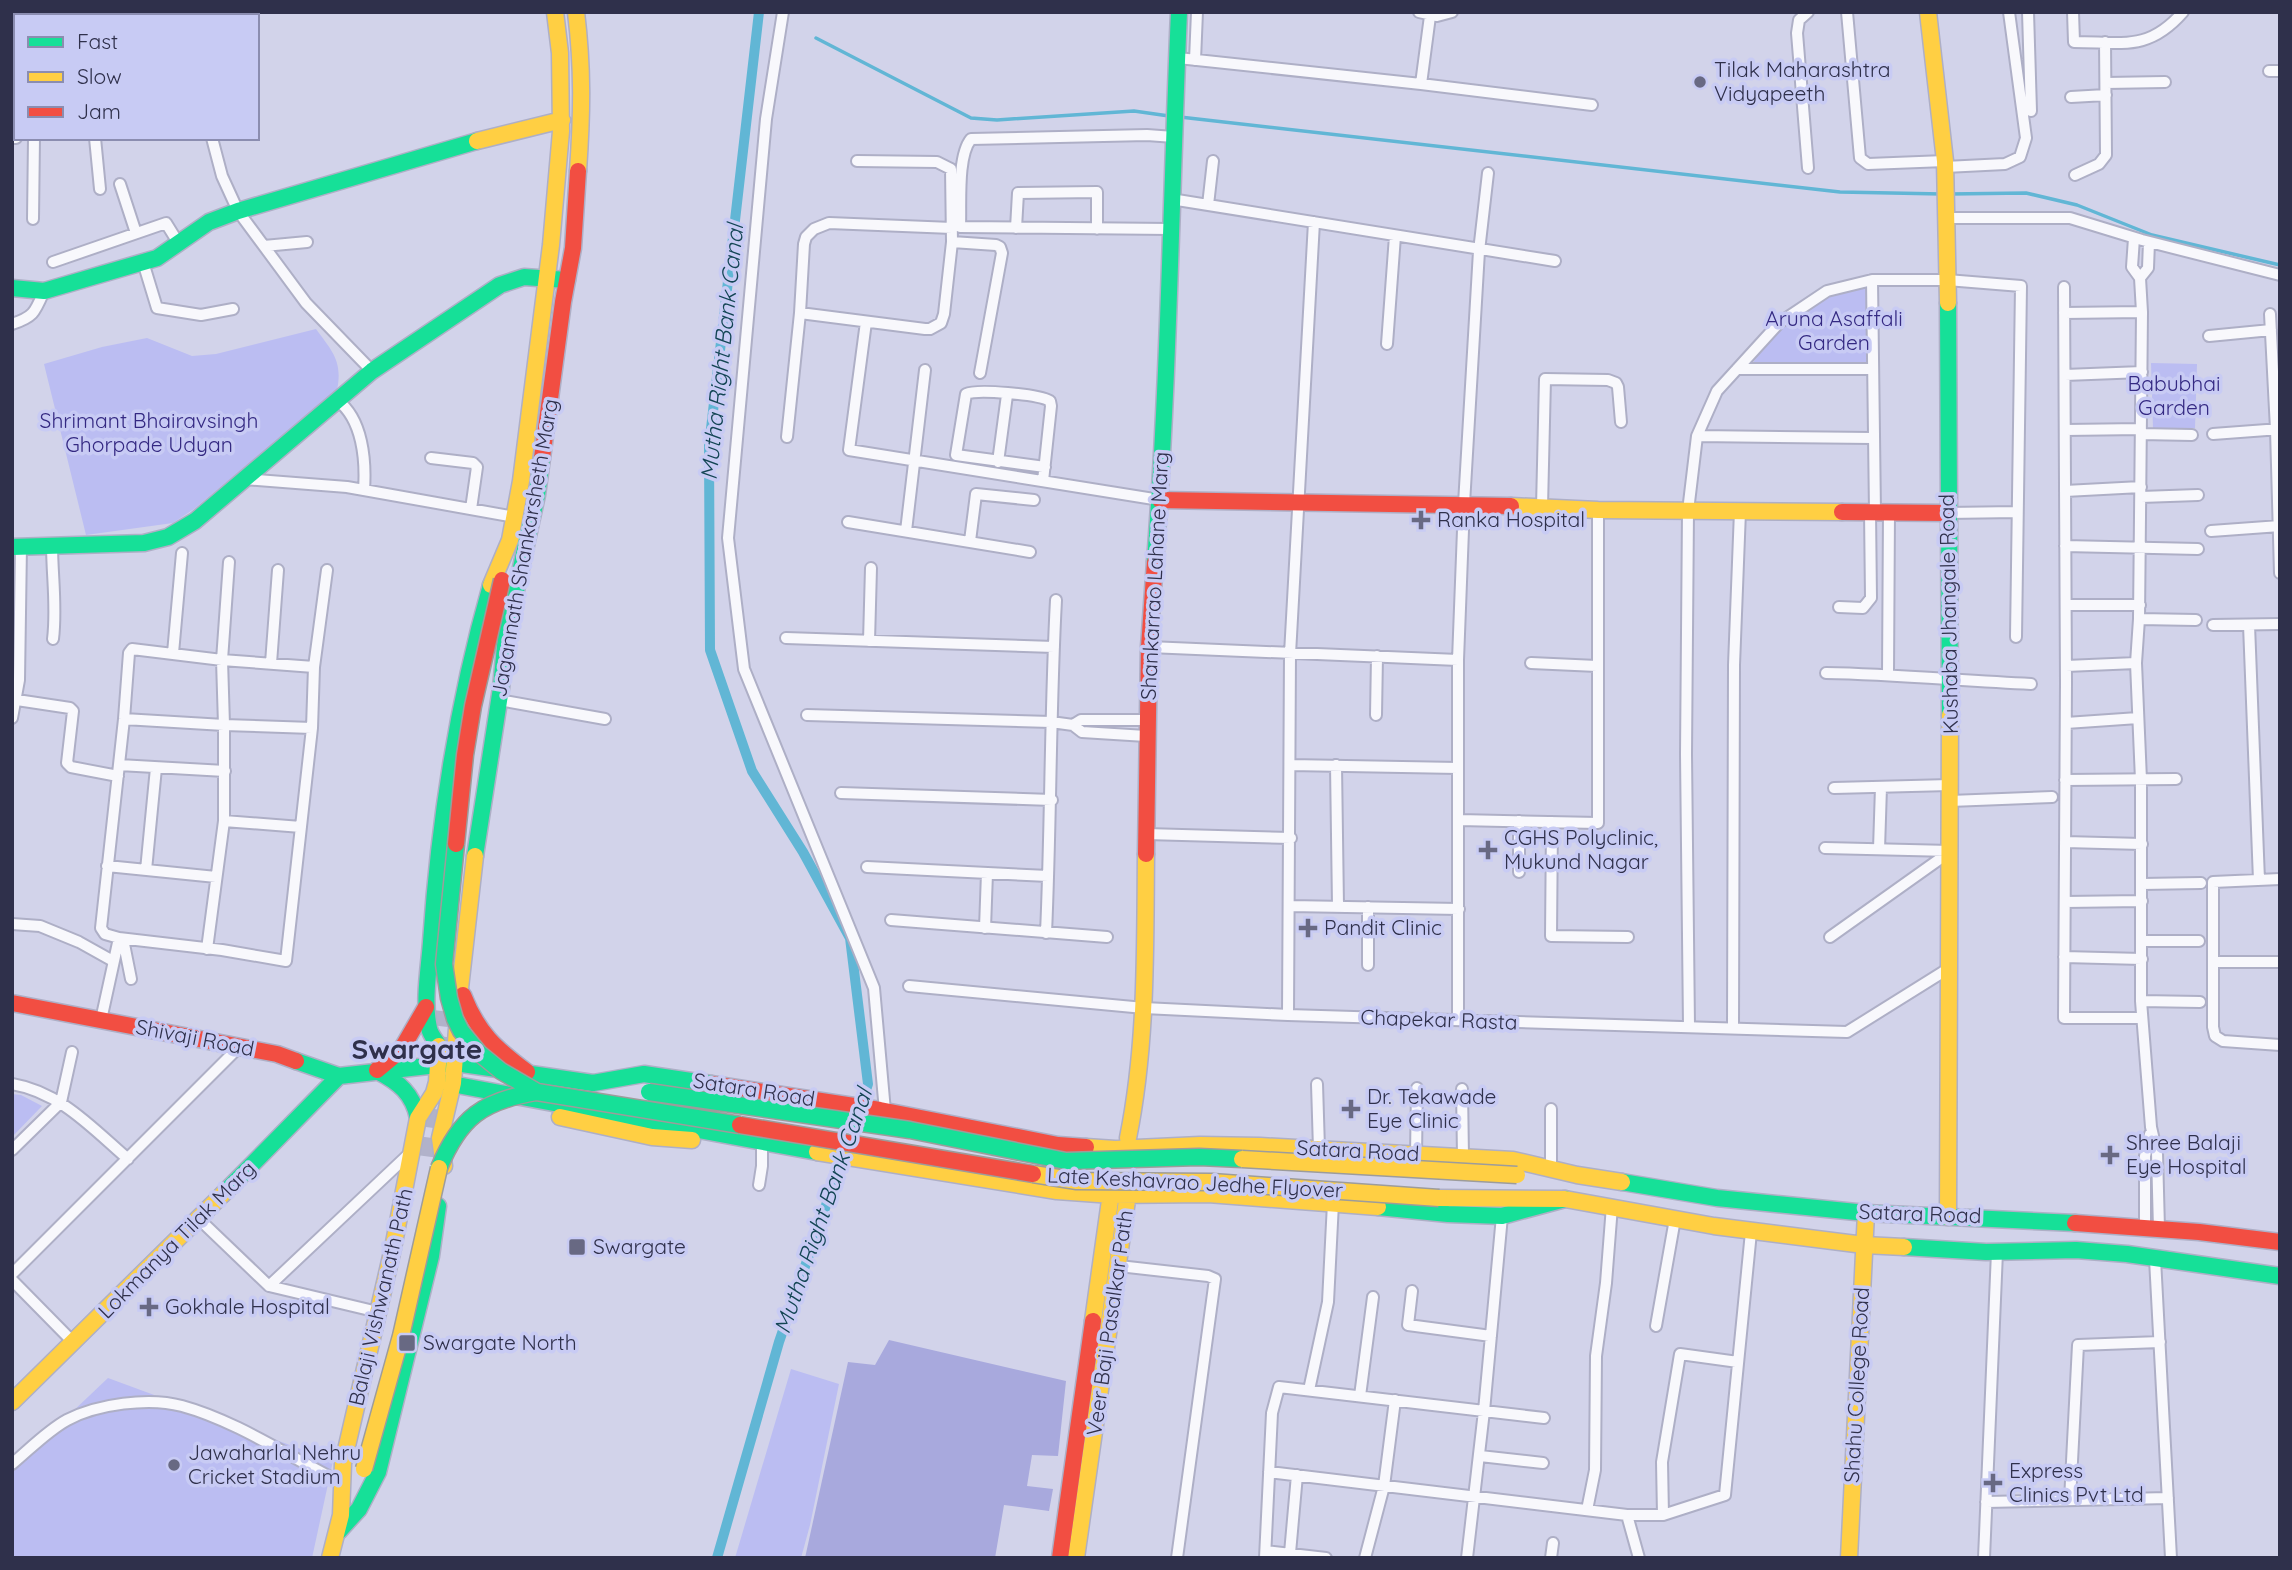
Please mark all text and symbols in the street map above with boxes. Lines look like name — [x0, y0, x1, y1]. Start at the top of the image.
legend — [14, 14, 259, 140]
text: Fast — [77, 28, 118, 54]
place label: Tilak Maharashtra Vidyapeeth — [1714, 56, 1890, 106]
text: Slow — [77, 63, 122, 89]
marker: Tilak Maharashtra Vidyapeeth — [1692, 74, 1708, 90]
text: Jam — [77, 98, 121, 124]
water label: Mutha Right Bank Canal — [694, 220, 750, 481]
park label: Aruna Asaffali Garden — [1765, 305, 1903, 355]
park label: Babubhai Garden — [2128, 370, 2220, 420]
street label: Jagannath Shankarsheth Marg — [485, 397, 563, 699]
park label: Shrimant Bhairavsingh Ghorpade Udyan — [40, 407, 258, 457]
street label: Shankarrao Lahane Marg — [1135, 451, 1173, 701]
street label: Kushaba Jhangale Road — [1933, 494, 1963, 734]
place label: Ranka Hospital — [1437, 506, 1585, 532]
marker: Ranka Hospital — [1411, 510, 1431, 530]
place label: CGHS Polyclinic, Mukund Nagar — [1504, 824, 1658, 874]
marker: CGHS Polyclinic, Mukund Nagar — [1478, 840, 1498, 860]
place label: Pandit Clinic — [1324, 914, 1442, 940]
marker: Pandit Clinic — [1298, 918, 1318, 938]
street label: Chapekar Rasta — [1360, 1003, 1518, 1035]
street label: Shivaji Road — [134, 1013, 257, 1061]
district label: Swargate — [352, 1031, 482, 1066]
street label: Satara Road — [691, 1067, 817, 1111]
water label: Mutha Right Bank Canal — [767, 1082, 879, 1337]
place label: Dr. Tekawade Eye Clinic — [1367, 1083, 1497, 1133]
marker: Dr. Tekawade Eye Clinic — [1341, 1099, 1361, 1119]
place label: Shree Balaji Eye Hospital — [2126, 1129, 2247, 1179]
street label: Satara Road — [1296, 1134, 1420, 1166]
marker: Shree Balaji Eye Hospital — [2100, 1145, 2120, 1165]
street label: Lokmanya Tilak Marg — [92, 1155, 260, 1323]
street label: Late Keshavrao Jedhe Flyover — [1046, 1161, 1344, 1203]
street label: Balaji Vishwanath Path — [342, 1185, 418, 1408]
street label: Satara Road — [1858, 1198, 1982, 1228]
street label: Veer Baji Pasalkar Path — [1080, 1208, 1138, 1438]
place label: Swargate — [593, 1233, 686, 1259]
marker: Swargate — [567, 1237, 587, 1257]
street label: Shahu College Road — [1838, 1286, 1874, 1484]
place label: Gokhale Hospital — [165, 1293, 330, 1319]
marker: Gokhale Hospital — [139, 1297, 159, 1317]
place label: Swargate North — [423, 1329, 577, 1355]
marker: Swargate North — [397, 1333, 417, 1353]
place label: Jawaharlal Nehru Cricket Stadium — [188, 1439, 361, 1489]
marker: Jawaharlal Nehru Cricket Stadium — [166, 1457, 182, 1473]
place label: Express Clinics Pvt Ltd — [2009, 1457, 2144, 1507]
marker: Express Clinics Pvt Ltd — [1983, 1473, 2003, 1493]

